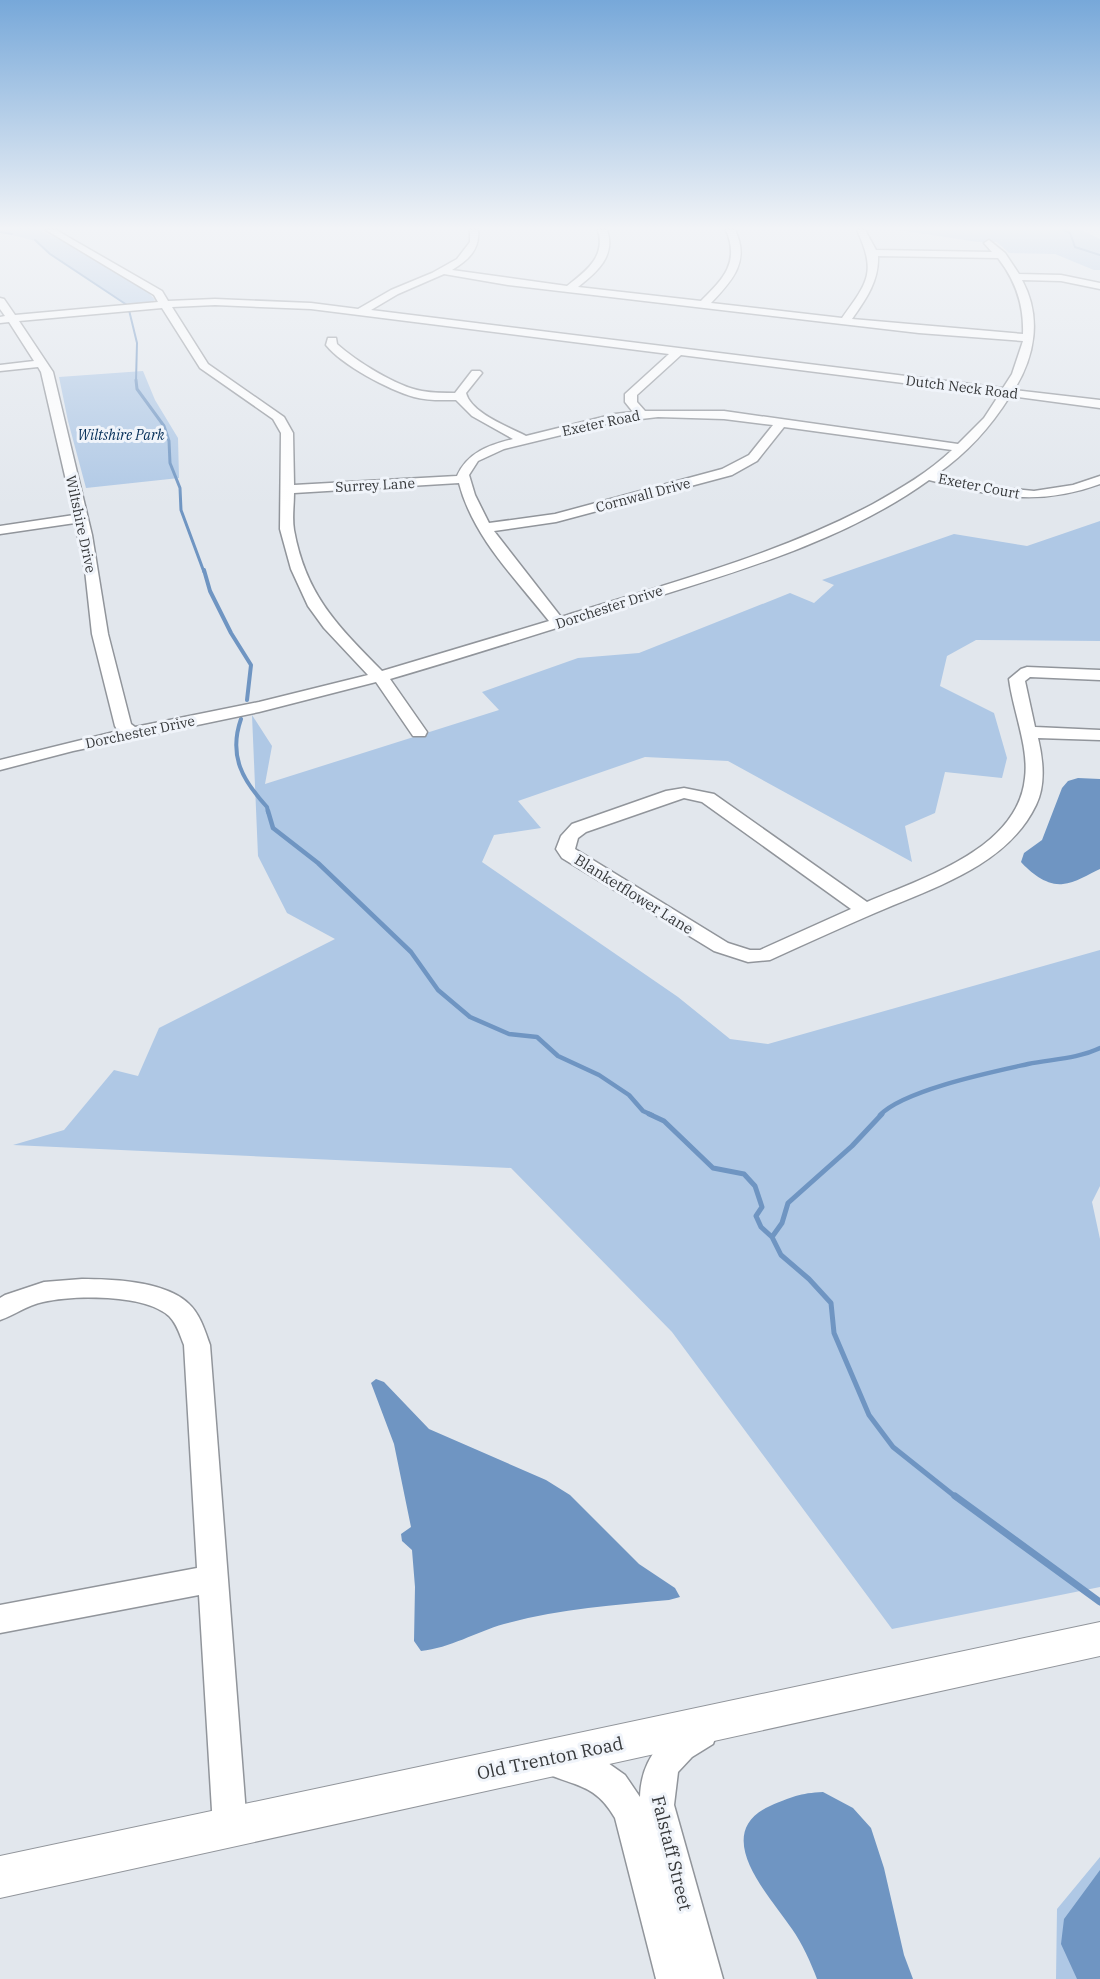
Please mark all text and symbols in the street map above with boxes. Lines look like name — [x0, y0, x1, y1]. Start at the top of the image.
street label: Dutch Neck Road — [905, 371, 1020, 403]
street label: Exeter Road — [560, 406, 642, 440]
park label: Wiltshire Park — [78, 426, 165, 444]
street label: Exeter Court — [937, 469, 1021, 503]
street label: Wiltshire Drive — [62, 474, 100, 574]
street label: Surrey Lane — [335, 474, 415, 496]
street label: Cornwall Drive — [594, 474, 692, 516]
street label: Dorchester Drive — [553, 581, 665, 633]
street label: Dorchester Drive — [84, 712, 196, 752]
street label: Blanketflower Lane — [571, 850, 697, 938]
street label: Old Trenton Road — [475, 1731, 625, 1785]
street label: Falstaff Street — [647, 1793, 697, 1913]

